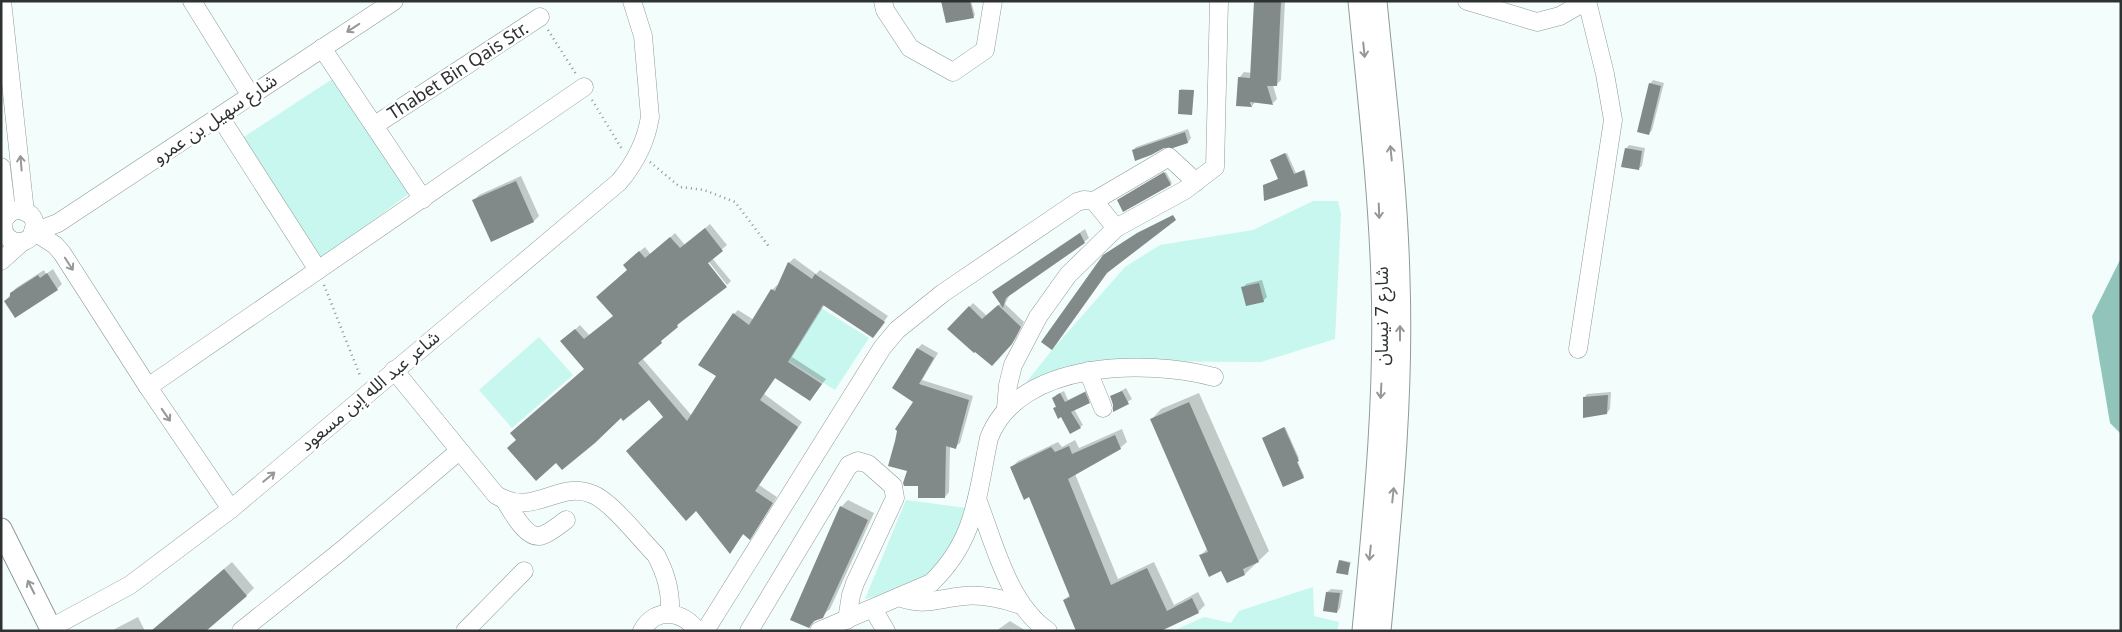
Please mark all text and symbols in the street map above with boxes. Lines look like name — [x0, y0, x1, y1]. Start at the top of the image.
street label: Thabet Bin Qais Str. — [382, 16, 533, 125]
one-way arrow — [346, 23, 360, 33]
one-way arrow — [1359, 41, 1369, 57]
street label: شارع سهيل بن عمرو — [148, 68, 283, 171]
one-way arrow — [1387, 145, 1396, 161]
one-way arrow — [16, 155, 25, 171]
one-way arrow — [1375, 203, 1384, 219]
one-way arrow — [64, 256, 74, 270]
street label: شارع 7 نيسان — [1369, 266, 1396, 366]
street label: شاعر عبد الله إبن مسعود — [294, 325, 445, 457]
one-way arrow — [1395, 325, 1405, 342]
one-way arrow — [1377, 383, 1386, 399]
one-way arrow — [161, 407, 171, 421]
one-way arrow — [262, 471, 275, 483]
one-way arrow — [1388, 487, 1398, 503]
one-way arrow — [1365, 545, 1375, 561]
one-way arrow — [26, 580, 35, 595]

